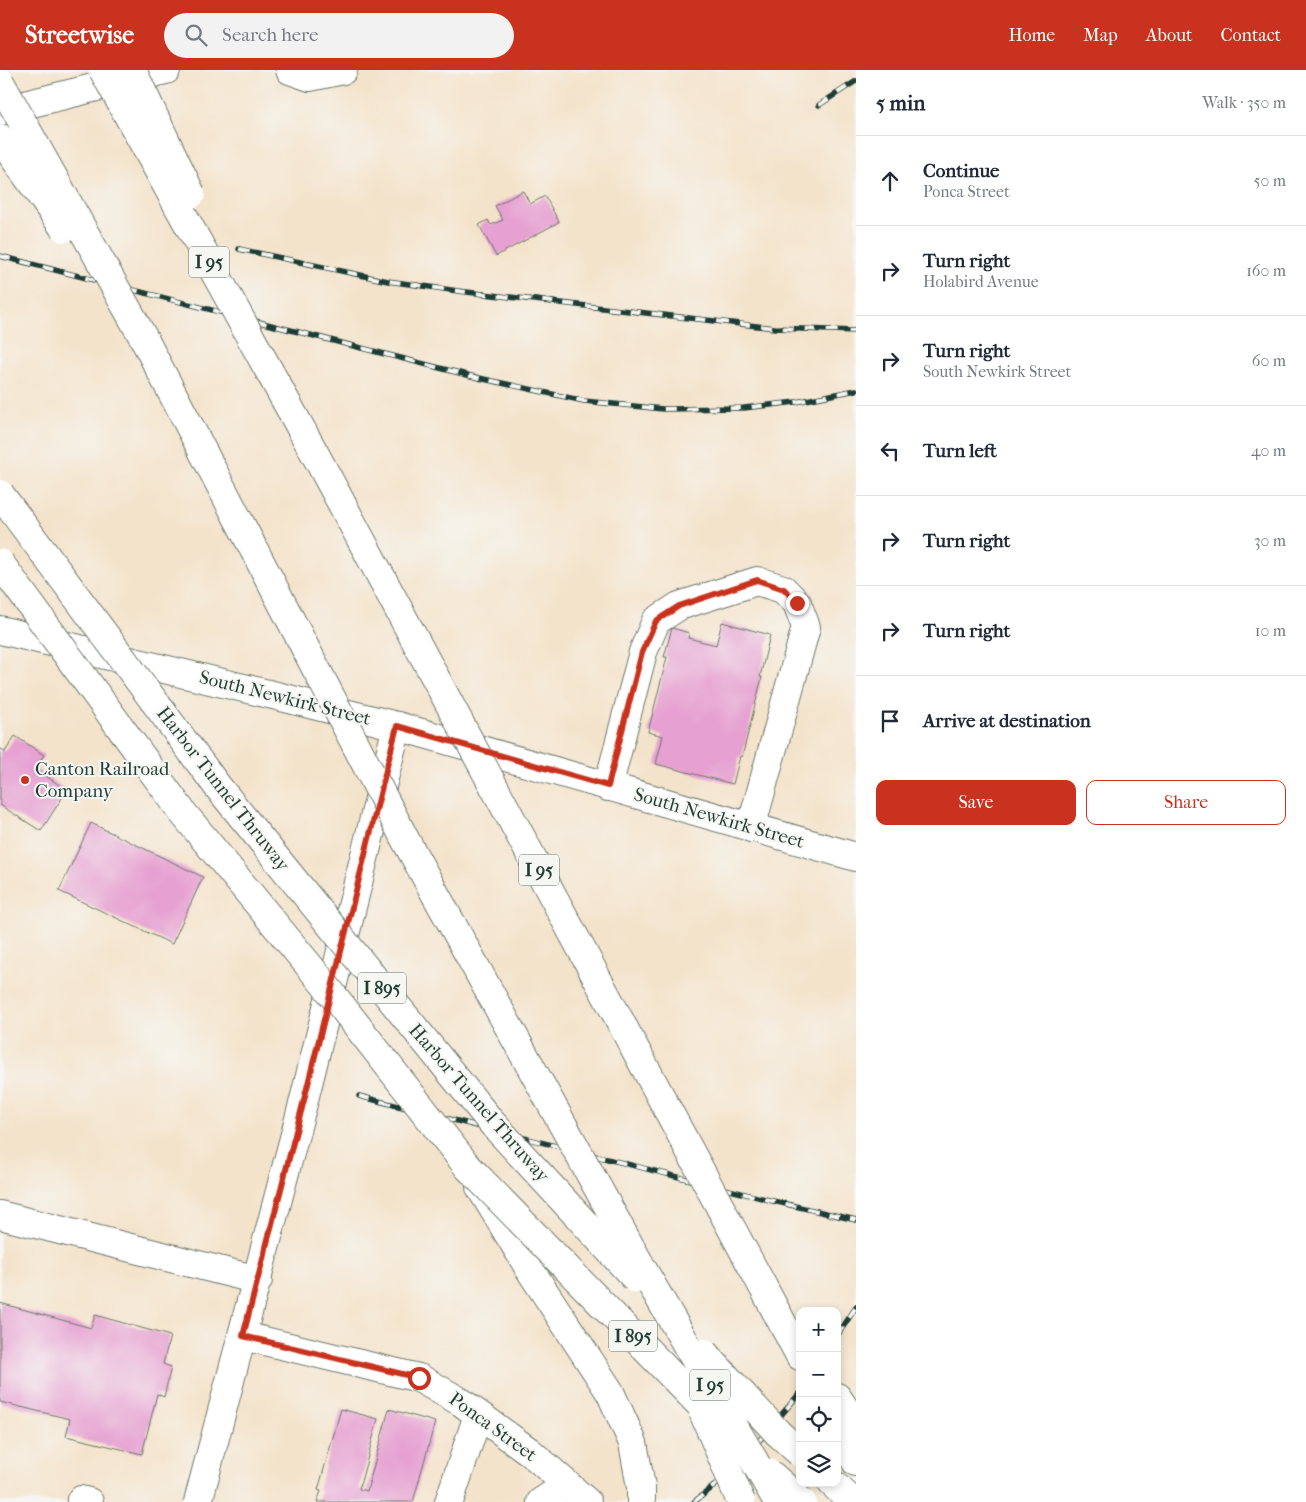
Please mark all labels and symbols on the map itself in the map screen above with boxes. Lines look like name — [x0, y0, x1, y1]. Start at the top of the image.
road number: I 95 — [189, 246, 229, 278]
route end — [786, 592, 809, 615]
street label: South Newkirk Street — [197, 666, 373, 730]
street label: Harbor Tunnel Thruway — [152, 702, 295, 876]
place label: Canton Railroad Company — [35, 758, 170, 802]
marker: Canton Railroad Company — [19, 774, 31, 786]
street label: South Newkirk Street — [631, 783, 807, 853]
road number: I 95 — [519, 854, 559, 886]
road number: I 895 — [358, 972, 406, 1004]
street label: Harbor Tunnel Thruway — [404, 1019, 554, 1187]
road number: I 895 — [609, 1320, 657, 1352]
route start — [408, 1367, 431, 1390]
road number: I 95 — [690, 1370, 730, 1400]
street label: Ponca Street — [445, 1388, 541, 1466]

